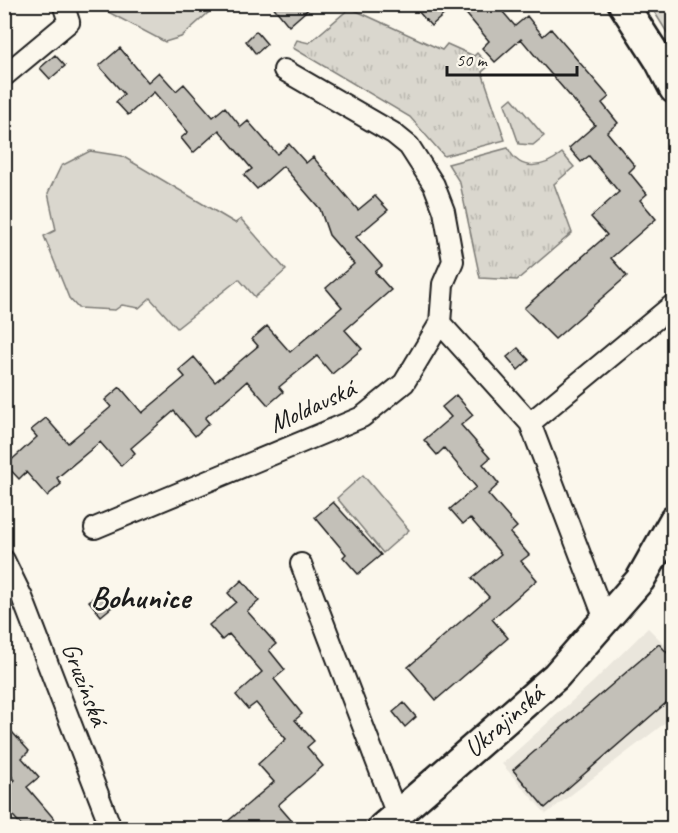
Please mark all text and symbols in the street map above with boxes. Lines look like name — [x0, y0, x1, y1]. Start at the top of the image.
scale bar — [447, 39, 578, 77]
text: 50 m — [456, 49, 489, 71]
street label: Moldavská — [264, 371, 363, 440]
district label: Bohunice — [90, 577, 193, 618]
street label: Gruzínská — [54, 638, 117, 733]
street label: Ukrajinská — [457, 676, 553, 765]

